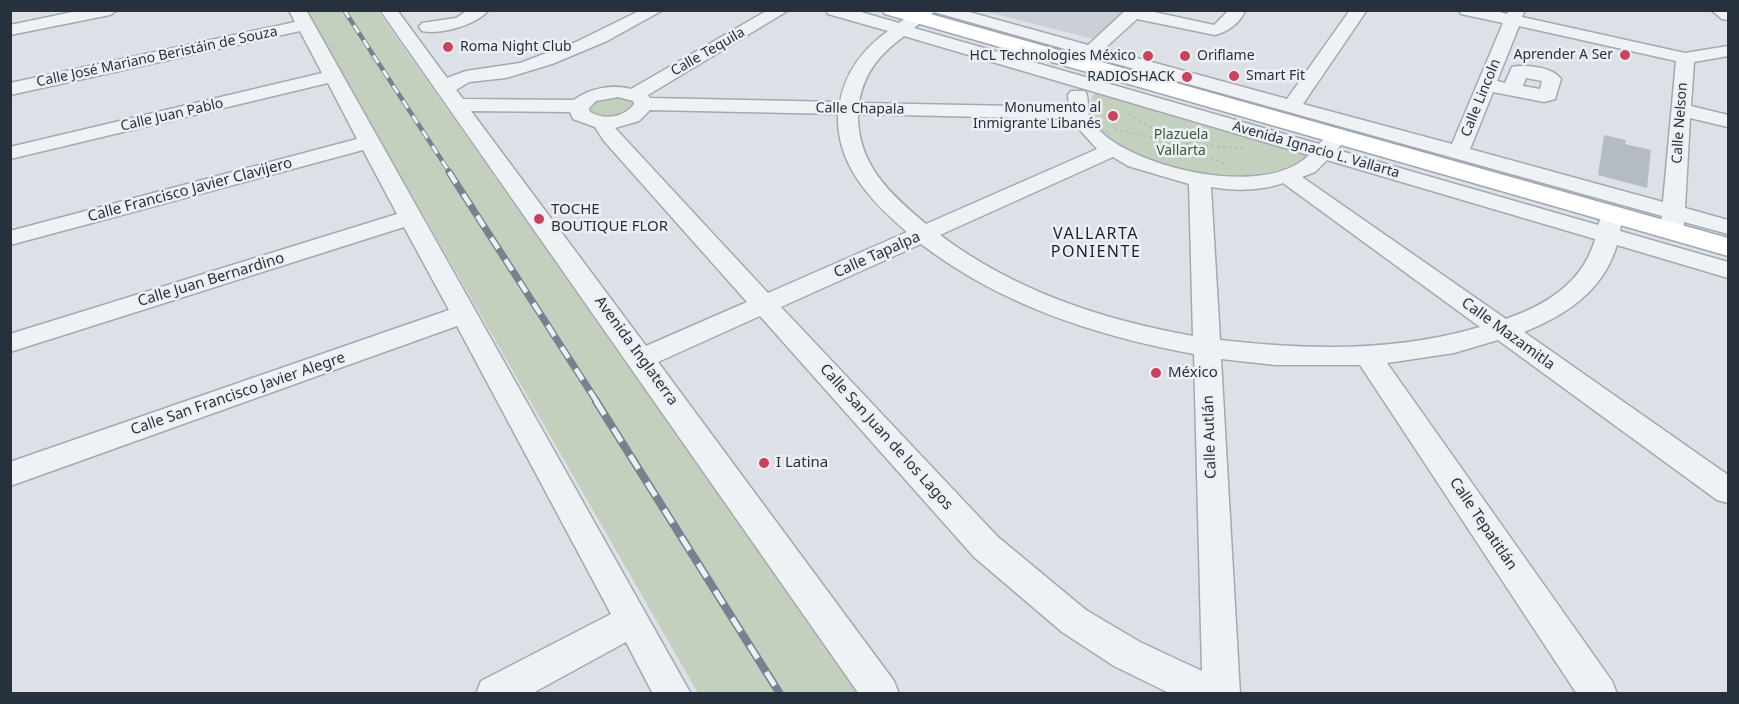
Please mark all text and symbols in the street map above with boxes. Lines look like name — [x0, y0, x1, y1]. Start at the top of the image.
street label: Calle José Mariano Beristáin de Souza — [35, 23, 279, 91]
street label: Calle Tequila — [668, 24, 748, 80]
place label: Roma Night Club — [460, 39, 572, 55]
marker: Roma Night Club — [441, 40, 455, 54]
place label: Aprender A Ser — [1514, 47, 1613, 63]
place label: HCL Technologies México — [970, 48, 1136, 64]
place label: Oriflame — [1197, 48, 1255, 64]
marker: Aprender A Ser — [1618, 48, 1632, 62]
marker: HCL Technologies México — [1141, 49, 1155, 63]
marker: Oriflame — [1178, 49, 1192, 63]
street label: Calle Lincoln — [1458, 57, 1504, 139]
place label: Smart Fit — [1246, 68, 1305, 84]
place label: RADIOSHACK — [1087, 69, 1175, 85]
marker: Smart Fit — [1227, 69, 1241, 83]
marker: RADIOSHACK — [1180, 70, 1194, 84]
street label: Calle Nelson — [1669, 82, 1691, 164]
street label: Calle Juan Pablo — [119, 95, 225, 135]
street label: Calle Chapala — [815, 100, 905, 118]
place label: Monumento al Inmigrante Libanés — [973, 100, 1101, 132]
marker: Monumento al Inmigrante Libanés — [1106, 109, 1120, 123]
street label: Avenida Ignacio L. Vallarta — [1230, 118, 1402, 182]
park label: Plazuela Vallarta — [1154, 127, 1208, 160]
street label: Calle Francisco Javier Clavijero — [86, 154, 294, 226]
place label: TOCHE BOUTIQUE FLOR — [551, 201, 668, 236]
marker: TOCHE BOUTIQUE FLOR — [532, 212, 546, 226]
district label: VALLARTA PONIENTE — [1051, 224, 1141, 262]
street label: Calle Tapalpa — [831, 228, 923, 282]
street label: Calle Juan Bernardino — [136, 249, 286, 311]
street label: Avenida Inglaterra — [590, 293, 682, 409]
street label: Calle Mazamitla — [1458, 294, 1558, 374]
street label: Calle San Francisco Javier Alegre — [128, 349, 348, 439]
street label: Calle San Juan de los Lagos — [816, 360, 956, 514]
place label: México — [1168, 364, 1218, 382]
marker: México — [1149, 366, 1163, 380]
street label: Calle Autlán — [1200, 395, 1220, 479]
place label: I Latina — [776, 454, 828, 472]
marker: I Latina — [757, 456, 771, 470]
street label: Calle Tepatitlán — [1445, 474, 1521, 574]

